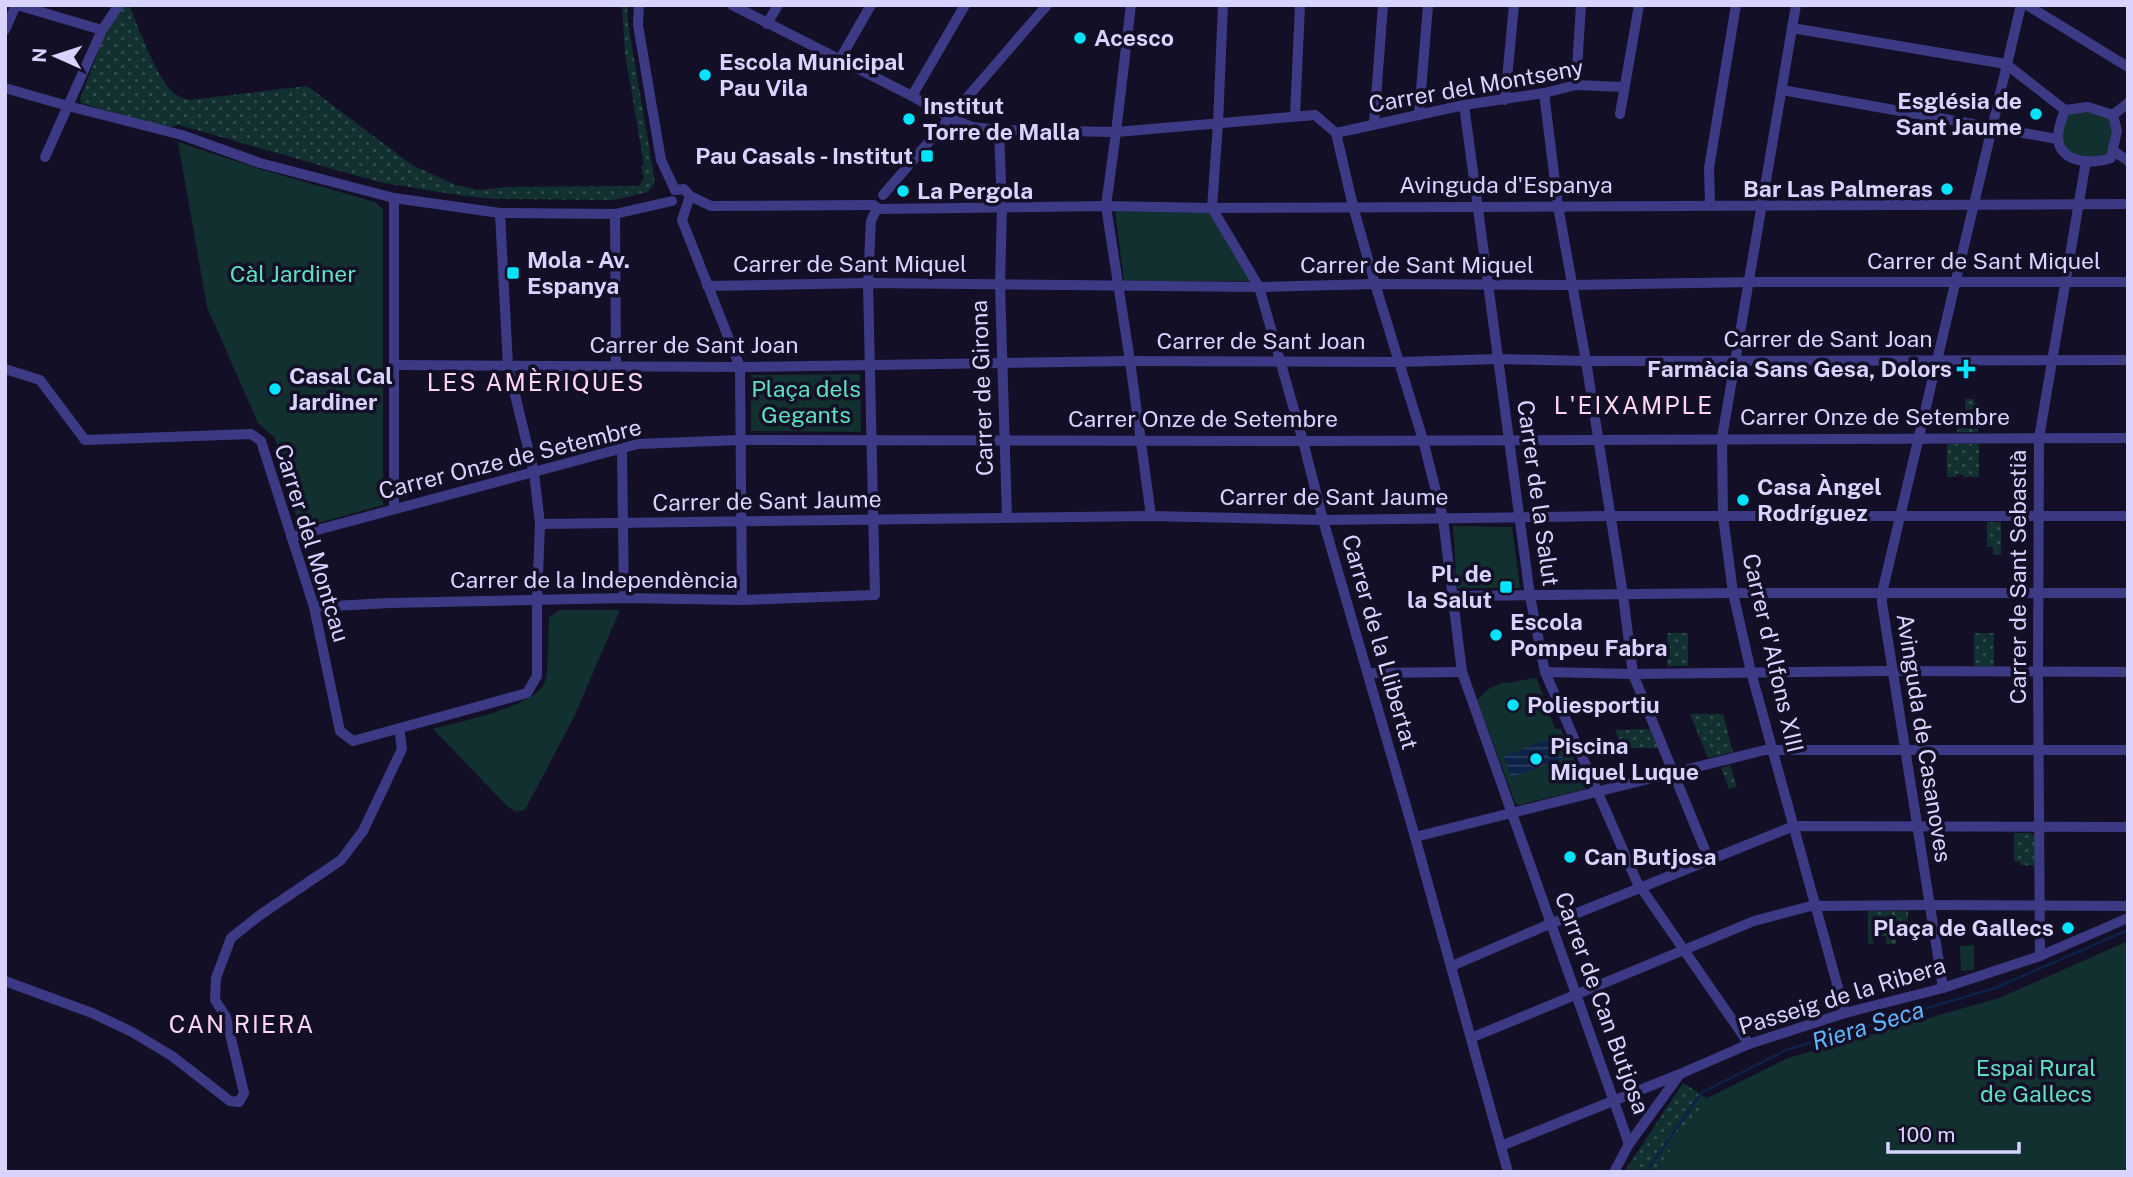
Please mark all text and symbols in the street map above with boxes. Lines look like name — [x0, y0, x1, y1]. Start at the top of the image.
north arrow — [21, 21, 91, 91]
place label: Acesco — [1094, 24, 1174, 51]
marker: Acesco — [1072, 30, 1088, 46]
text: N — [28, 47, 50, 63]
place label: Escola Municipal Pau Vila — [719, 48, 905, 101]
street label: Carrer del Montseny — [1366, 53, 1585, 118]
marker: Escola Municipal Pau Vila — [697, 67, 713, 83]
place label: Església de Sant Jaume — [1895, 87, 2022, 140]
place label: Institut Torre de Malla — [923, 92, 1080, 145]
marker: Església de Sant Jaume — [2028, 106, 2044, 122]
marker: Institut Torre de Malla — [901, 111, 917, 127]
place label: Pau Casals - Institut — [695, 142, 913, 169]
marker: Pau Casals - Institut — [919, 148, 935, 164]
street label: Avinguda d'Espanya — [1399, 171, 1613, 198]
place label: Bar Las Palmeras — [1743, 175, 1933, 202]
place label: La Pergola — [917, 177, 1033, 204]
marker: Bar Las Palmeras — [1939, 181, 1955, 197]
marker: La Pergola — [895, 183, 911, 199]
place label: Mola - Av. Espanya — [527, 246, 630, 299]
street label: Carrer de Sant Miquel — [1867, 247, 2101, 274]
street label: Carrer de Sant Miquel — [733, 250, 967, 277]
street label: Carrer de Sant Miquel — [1300, 251, 1534, 278]
park label: Càl Jardiner — [230, 260, 356, 287]
marker: Mola - Av. Espanya — [505, 265, 521, 281]
street label: Carrer de Girona — [965, 300, 998, 477]
street label: Carrer de Sant Joan — [1724, 325, 1932, 352]
street label: Carrer de Sant Joan — [1157, 327, 1365, 354]
street label: Carrer de Sant Joan — [590, 331, 798, 358]
place label: Farmàcia Sans Gesa, Dolors — [1647, 355, 1952, 382]
marker: Farmàcia Sans Gesa, Dolors — [1958, 361, 1974, 377]
place label: Casal Cal Jardiner — [289, 362, 393, 415]
district label: LES AMÈRIQUES — [427, 368, 645, 396]
park label: Plaça dels Gegants — [751, 375, 861, 428]
marker: Casal Cal Jardiner — [267, 381, 283, 397]
district label: L'EIXAMPLE — [1554, 391, 1714, 419]
street label: Carrer de la Salut — [1512, 398, 1565, 588]
street label: Carrer Onze de Setembre — [1740, 403, 2010, 430]
street label: Carrer Onze de Setembre — [1068, 405, 1338, 432]
street label: Carrer Onze de Setembre — [376, 413, 644, 504]
street label: Carrer del Montcau — [269, 440, 355, 645]
street label: Carrer de Sant Sebastià — [2004, 450, 2031, 704]
place label: Casa Àngel Rodríguez — [1757, 473, 1882, 526]
street label: Carrer de Sant Jaume — [1219, 483, 1449, 510]
street label: Carrer de Sant Jaume — [652, 485, 882, 516]
marker: Casa Àngel Rodríguez — [1735, 492, 1751, 508]
street label: Carrer de la Llibertat — [1337, 531, 1424, 752]
street label: Carrer d'Alfons XIII — [1737, 551, 1809, 755]
place label: Pl. de la Salut — [1407, 560, 1492, 613]
street label: Carrer de la Independència — [450, 566, 738, 593]
marker: Pl. de la Salut — [1498, 579, 1514, 595]
place label: Escola Pompeu Fabra — [1510, 608, 1668, 661]
street label: Avinguda de Casanoves — [1891, 612, 1958, 864]
marker: Escola Pompeu Fabra — [1488, 627, 1504, 643]
place label: Poliesportiu — [1527, 691, 1660, 718]
marker: Poliesportiu — [1505, 697, 1521, 713]
place label: Piscina Miquel Luque — [1550, 732, 1699, 785]
marker: Piscina Miquel Luque — [1528, 751, 1544, 767]
place label: Can Butjosa — [1584, 843, 1716, 870]
marker: Can Butjosa — [1562, 849, 1578, 865]
street label: Carrer de Can Butjosa — [1550, 888, 1655, 1117]
place label: Plaça de Gallecs — [1873, 914, 2054, 941]
marker: Plaça de Gallecs — [2060, 920, 2076, 936]
street label: Passeig de la Ribera — [1735, 951, 1949, 1040]
water label: Riera Seca — [1808, 995, 1927, 1055]
district label: CAN RIERA — [169, 1010, 315, 1038]
park label: Espai Rural de Gallecs — [1976, 1054, 2096, 1107]
scale bar — [1888, 1110, 2019, 1154]
text: 100 m — [1898, 1122, 1955, 1147]

